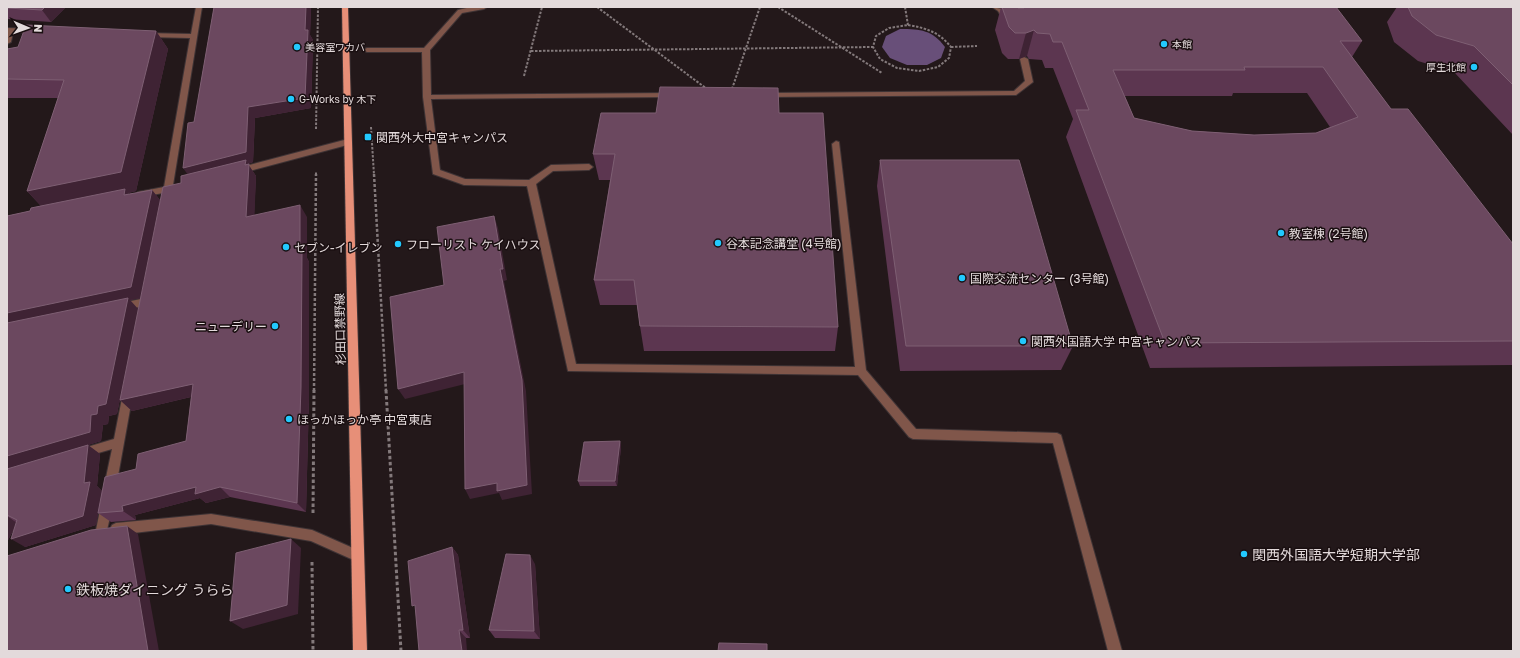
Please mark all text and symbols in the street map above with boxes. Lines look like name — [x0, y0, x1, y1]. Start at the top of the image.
north arrow — [8, 8, 48, 48]
text: N — [32, 24, 45, 33]
place label: 本館 — [1172, 38, 1192, 50]
marker: 本館 — [1159, 39, 1169, 49]
place label: 美容室ワカバ — [305, 41, 365, 53]
marker: 美容室ワカバ — [292, 42, 302, 52]
place label: 厚生北館 — [1426, 61, 1466, 73]
marker: 厚生北館 — [1469, 62, 1479, 72]
place label: G-Works by 木下 — [299, 93, 376, 105]
marker: G-Works by 木下 — [286, 94, 296, 104]
place label: 関西外大中宮キャンパス — [376, 130, 508, 145]
marker: 関西外大中宮キャンパス — [363, 132, 373, 142]
place label: 教室棟 (2号館) — [1289, 226, 1368, 241]
marker: 教室棟 (2号館) — [1276, 228, 1286, 238]
place label: 谷本記念講堂 (4号館) — [726, 236, 841, 251]
place label: フローリスト ケイハウス — [406, 237, 541, 252]
marker: 谷本記念講堂 (4号館) — [713, 238, 723, 248]
marker: フローリスト ケイハウス — [393, 239, 403, 249]
place label: セブン-イレブン — [294, 240, 383, 255]
marker: セブン-イレブン — [281, 242, 291, 252]
place label: 国際交流センター (3号館) — [970, 271, 1109, 286]
marker: 国際交流センター (3号館) — [957, 273, 967, 283]
street label: 杉田口禁野線 — [332, 293, 348, 365]
place label: ニューデリー — [195, 319, 267, 334]
marker: ニューデリー — [270, 321, 280, 331]
place label: 関西外国語大学 中宮キャンパス — [1031, 334, 1202, 349]
marker: 関西外国語大学 中宮キャンパス — [1018, 336, 1028, 346]
place label: ほっかほっか亭 中宮東店 — [297, 412, 432, 427]
marker: ほっかほっか亭 中宮東店 — [284, 414, 294, 424]
place label: 関西外国語大学短期大学部 — [1252, 546, 1420, 563]
marker: 関西外国語大学短期大学部 — [1239, 549, 1249, 559]
place label: 鉄板焼ダイニング うらら — [76, 581, 234, 598]
marker: 鉄板焼ダイニング うらら — [63, 584, 73, 594]

